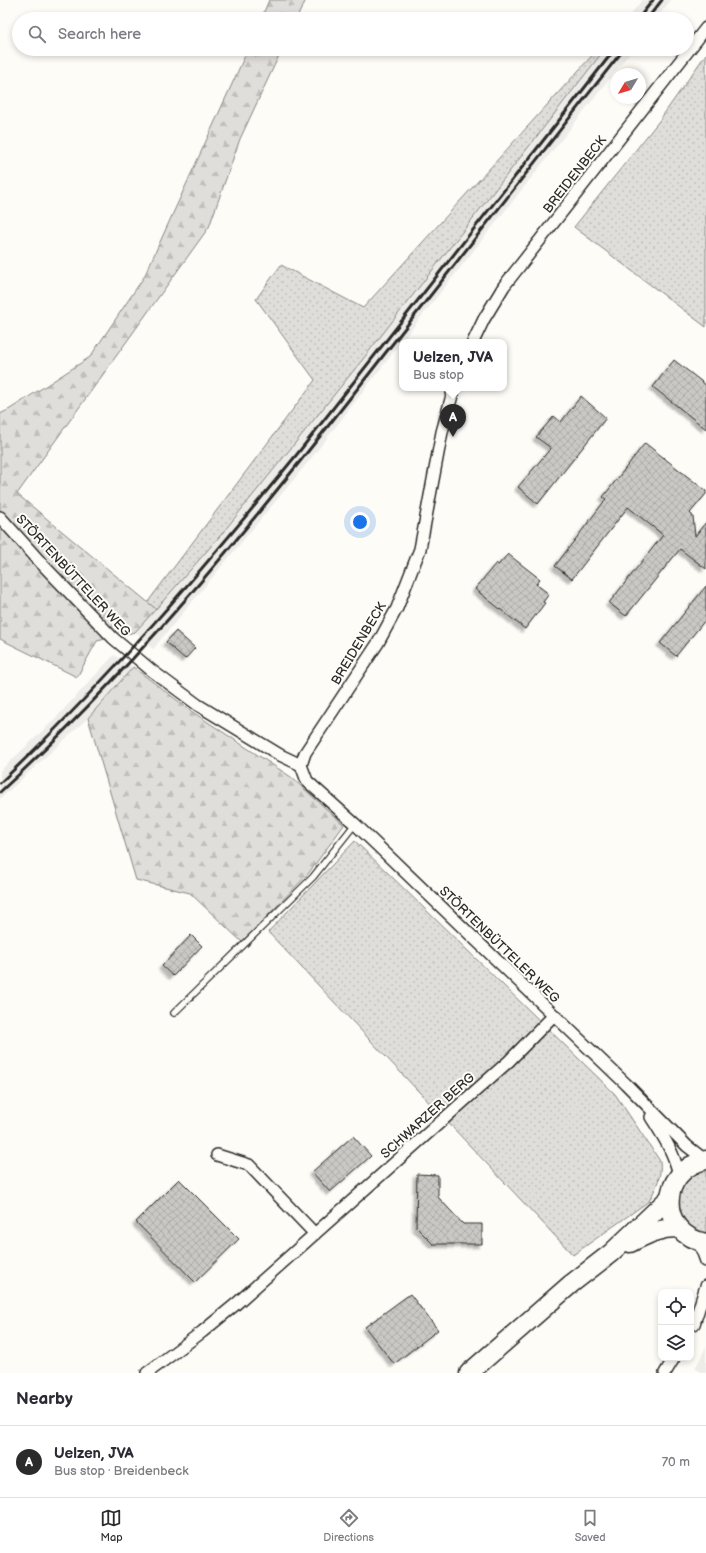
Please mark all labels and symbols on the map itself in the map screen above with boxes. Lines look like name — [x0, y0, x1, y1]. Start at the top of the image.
north arrow — [610, 68, 646, 104]
street label: BREIDENBECK — [540, 132, 610, 216]
pin: A — [440, 404, 466, 437]
street label: STÖRTENBÜTTELER WEG — [13, 511, 134, 640]
your location — [350, 512, 370, 532]
street label: BREIDENBECK — [328, 599, 390, 688]
street label: STÖRTENBÜTTELER WEG — [436, 883, 563, 1007]
street label: SCHWARZER BERG — [378, 1069, 478, 1162]

